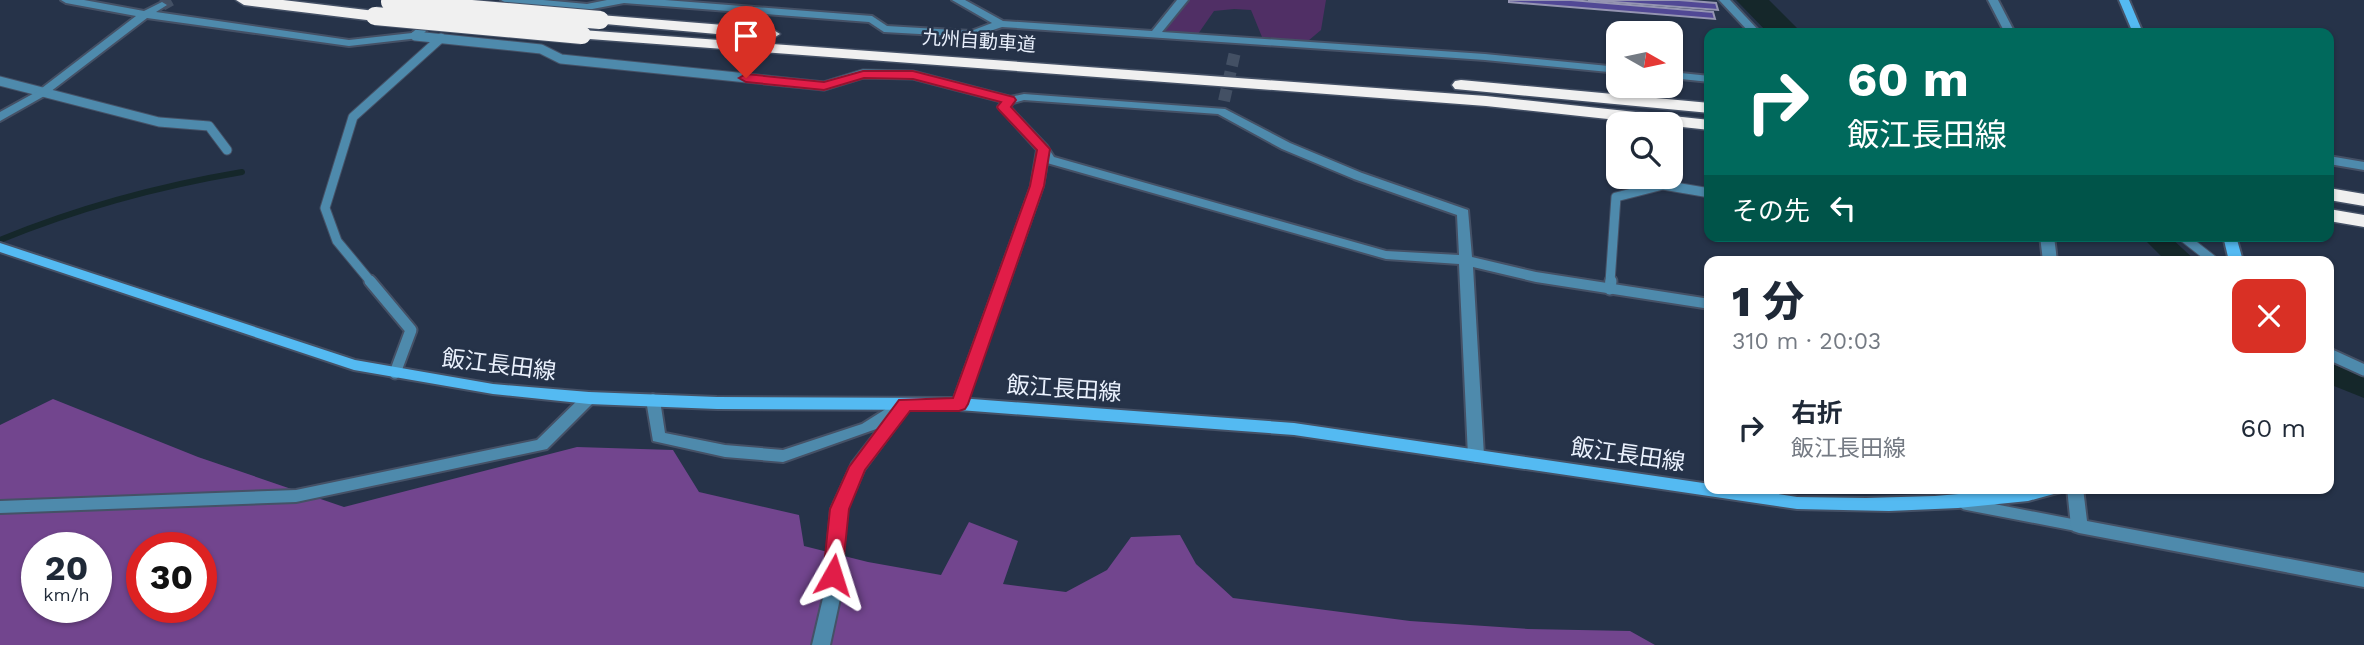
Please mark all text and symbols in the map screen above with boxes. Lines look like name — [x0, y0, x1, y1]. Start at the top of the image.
pin — [716, 6, 776, 78]
icon: arrive — [727, 17, 765, 55]
north arrow — [1606, 21, 1684, 98]
map controls — [1606, 21, 1683, 189]
street label: 九州自動車道 — [921, 26, 1037, 56]
text: 60 m — [1847, 50, 1969, 108]
icon: right — [1732, 56, 1823, 147]
button: search — [1606, 112, 1683, 189]
text: 飯江長田線 — [1847, 116, 2007, 154]
icon: left — [1824, 189, 1862, 227]
text: その先 — [1732, 196, 1810, 226]
text: 1 分 — [1732, 277, 1804, 326]
button: close — [2232, 279, 2306, 353]
text: 310 m · 20:03 — [1732, 328, 1881, 355]
street label: 飯江長田線 — [440, 345, 558, 385]
street label: 飯江長田線 — [1006, 372, 1122, 406]
text: 右折 — [1791, 398, 1843, 428]
icon: right — [1732, 409, 1770, 447]
text: 60 m — [2240, 413, 2306, 443]
street label: 飯江長田線 — [1569, 434, 1687, 476]
text: 飯江長田線 — [1791, 435, 1906, 462]
speed limit sign: 30 — [126, 532, 217, 623]
position arrow — [796, 538, 870, 612]
text: 20 — [45, 547, 88, 589]
text: km/h — [43, 584, 90, 605]

